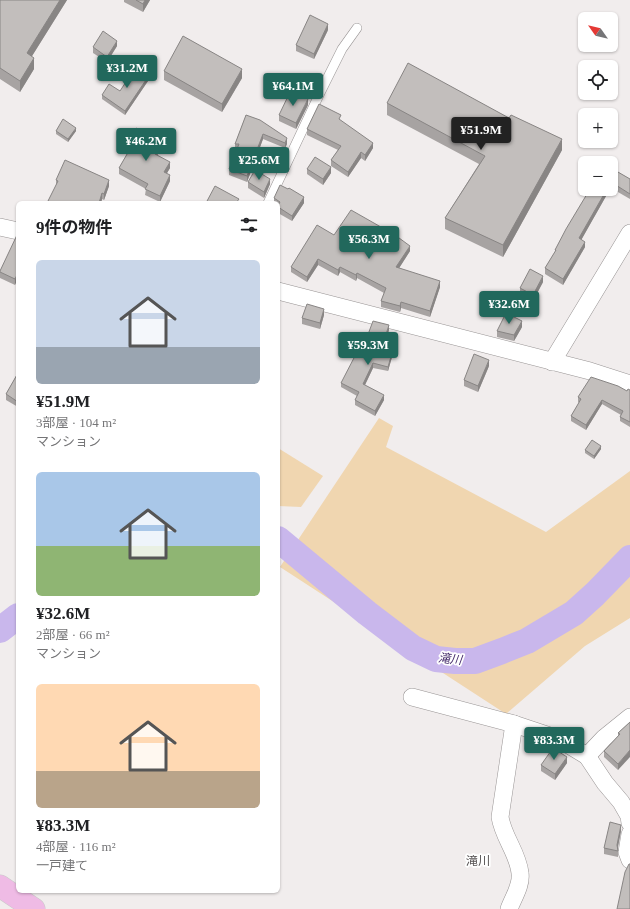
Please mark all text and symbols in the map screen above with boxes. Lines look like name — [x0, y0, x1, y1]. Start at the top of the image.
north arrow — [578, 12, 618, 52]
map controls — [578, 12, 618, 196]
pin: ¥31.2M — [94, 55, 160, 89]
text: ¥31.2M — [106, 60, 148, 75]
button: locate — [578, 60, 618, 100]
pin: ¥64.1M — [260, 73, 326, 107]
text: ¥64.1M — [272, 78, 314, 93]
button: + — [578, 108, 618, 148]
pin: ¥51.9M — [448, 117, 514, 151]
text: ¥51.9M — [460, 122, 502, 137]
pin: ¥46.2M — [113, 128, 179, 162]
text: ¥46.2M — [125, 133, 167, 148]
pin: ¥25.6M — [226, 147, 292, 181]
text: ¥25.6M — [238, 152, 280, 167]
button: − — [578, 156, 618, 196]
icon: filters — [238, 214, 260, 236]
text: 9件の物件 — [36, 218, 113, 237]
pin: ¥56.3M — [336, 226, 402, 260]
text: ¥56.3M — [348, 231, 390, 246]
icon: home — [112, 286, 184, 358]
pin: ¥32.6M — [476, 291, 542, 325]
text: ¥32.6M — [488, 296, 530, 311]
pin: ¥59.3M — [335, 332, 401, 366]
text: ¥59.3M — [347, 337, 389, 352]
text: ¥51.9M — [36, 392, 90, 411]
text: 3部屋 · 104 m² — [36, 415, 116, 430]
text: マンション — [36, 434, 101, 449]
icon: home — [112, 498, 184, 570]
text: ¥32.6M — [36, 604, 90, 623]
text: 2部屋 · 66 m² — [36, 627, 110, 642]
text: マンション — [36, 646, 101, 661]
water label: 滝川 — [437, 651, 465, 667]
icon: home — [112, 710, 184, 782]
pin: ¥83.3M — [521, 727, 587, 761]
text: ¥83.3M — [533, 732, 575, 747]
text: ¥83.3M — [36, 816, 90, 835]
text: 4部屋 · 116 m² — [36, 839, 116, 854]
district label: 滝川 — [466, 854, 490, 868]
text: 一戸建て — [36, 858, 88, 873]

